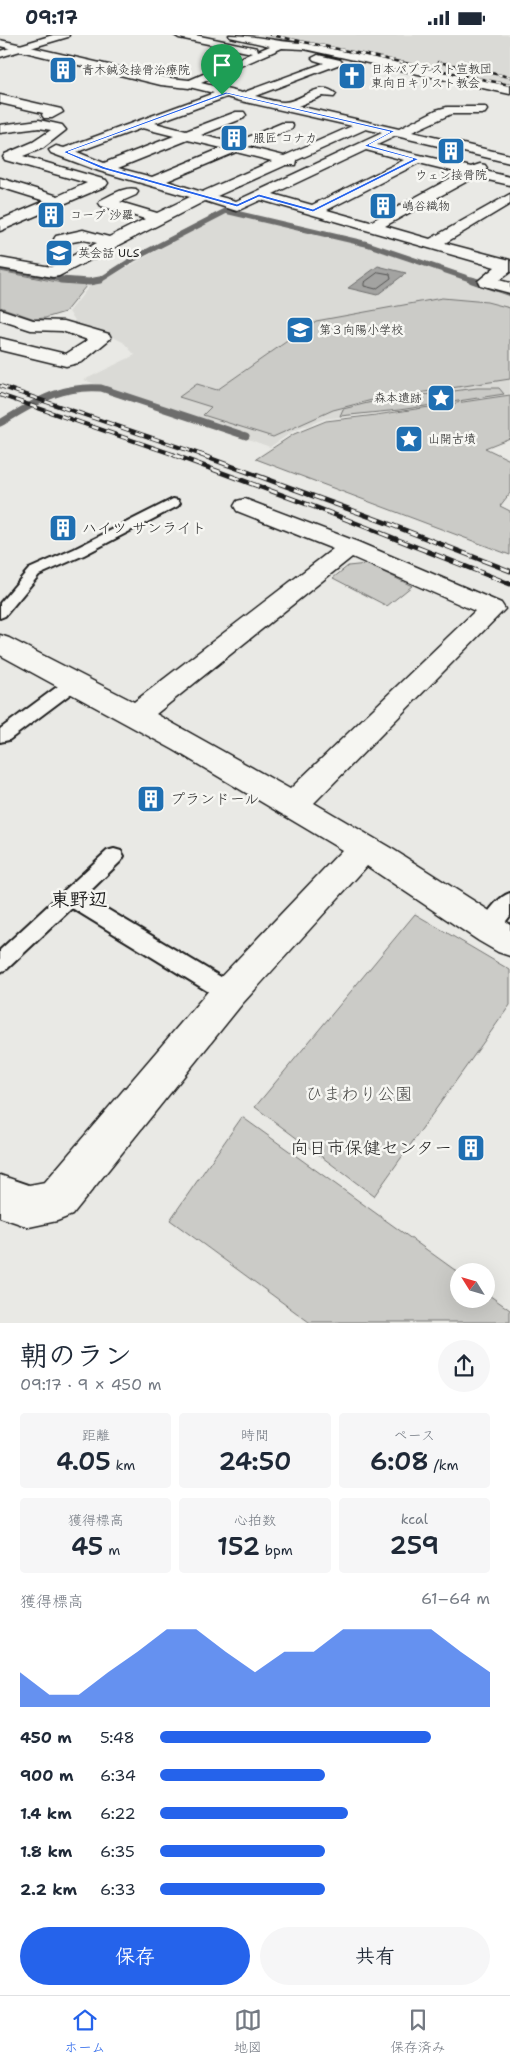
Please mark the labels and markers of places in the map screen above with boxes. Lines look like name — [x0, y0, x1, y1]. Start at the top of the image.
pin — [201, 44, 243, 95]
building icon: 青木鍼灸接骨治療院 — [48, 55, 78, 85]
church icon: 日本パブテスト宣教団 東向日キリスト教会 — [337, 61, 367, 91]
place label: 日本パブテスト宣教団 東向日キリスト教会 — [371, 61, 492, 91]
place label: 青木鍼灸接骨治療院 — [82, 62, 190, 78]
building icon: 服匠 コナカ — [219, 123, 249, 153]
place label: 服匠 コナカ — [253, 130, 317, 146]
building icon: ウェン接骨院 — [436, 136, 466, 166]
place label: ウェン接骨院 — [415, 167, 487, 183]
building icon: 嶋谷織物 — [368, 191, 398, 221]
place label: 嶋谷織物 — [402, 198, 450, 214]
building icon: コープ 沙羅 — [36, 200, 66, 230]
place label: コープ 沙羅 — [70, 207, 134, 223]
school or university icon: 英会話 ULS — [44, 238, 74, 268]
place label: 英会話 ULS — [78, 245, 140, 261]
school or university icon: 第３向陽小学校 — [285, 315, 315, 345]
place label: 第３向陽小学校 — [319, 322, 403, 338]
place icon: 森本遺跡 — [426, 383, 456, 413]
place label: 森本遺跡 — [374, 390, 422, 406]
place icon: 山開古墳 — [394, 424, 424, 454]
place label: 山開古墳 — [428, 431, 476, 447]
building icon: ハイツ サンライト — [48, 513, 78, 543]
place label: ハイツ サンライト — [82, 518, 207, 538]
building icon: プランドール — [136, 784, 166, 814]
place label: プランドール — [170, 789, 259, 809]
building icon: 向日市保健センター — [456, 1133, 486, 1163]
place label: 向日市保健センター — [291, 1136, 452, 1160]

